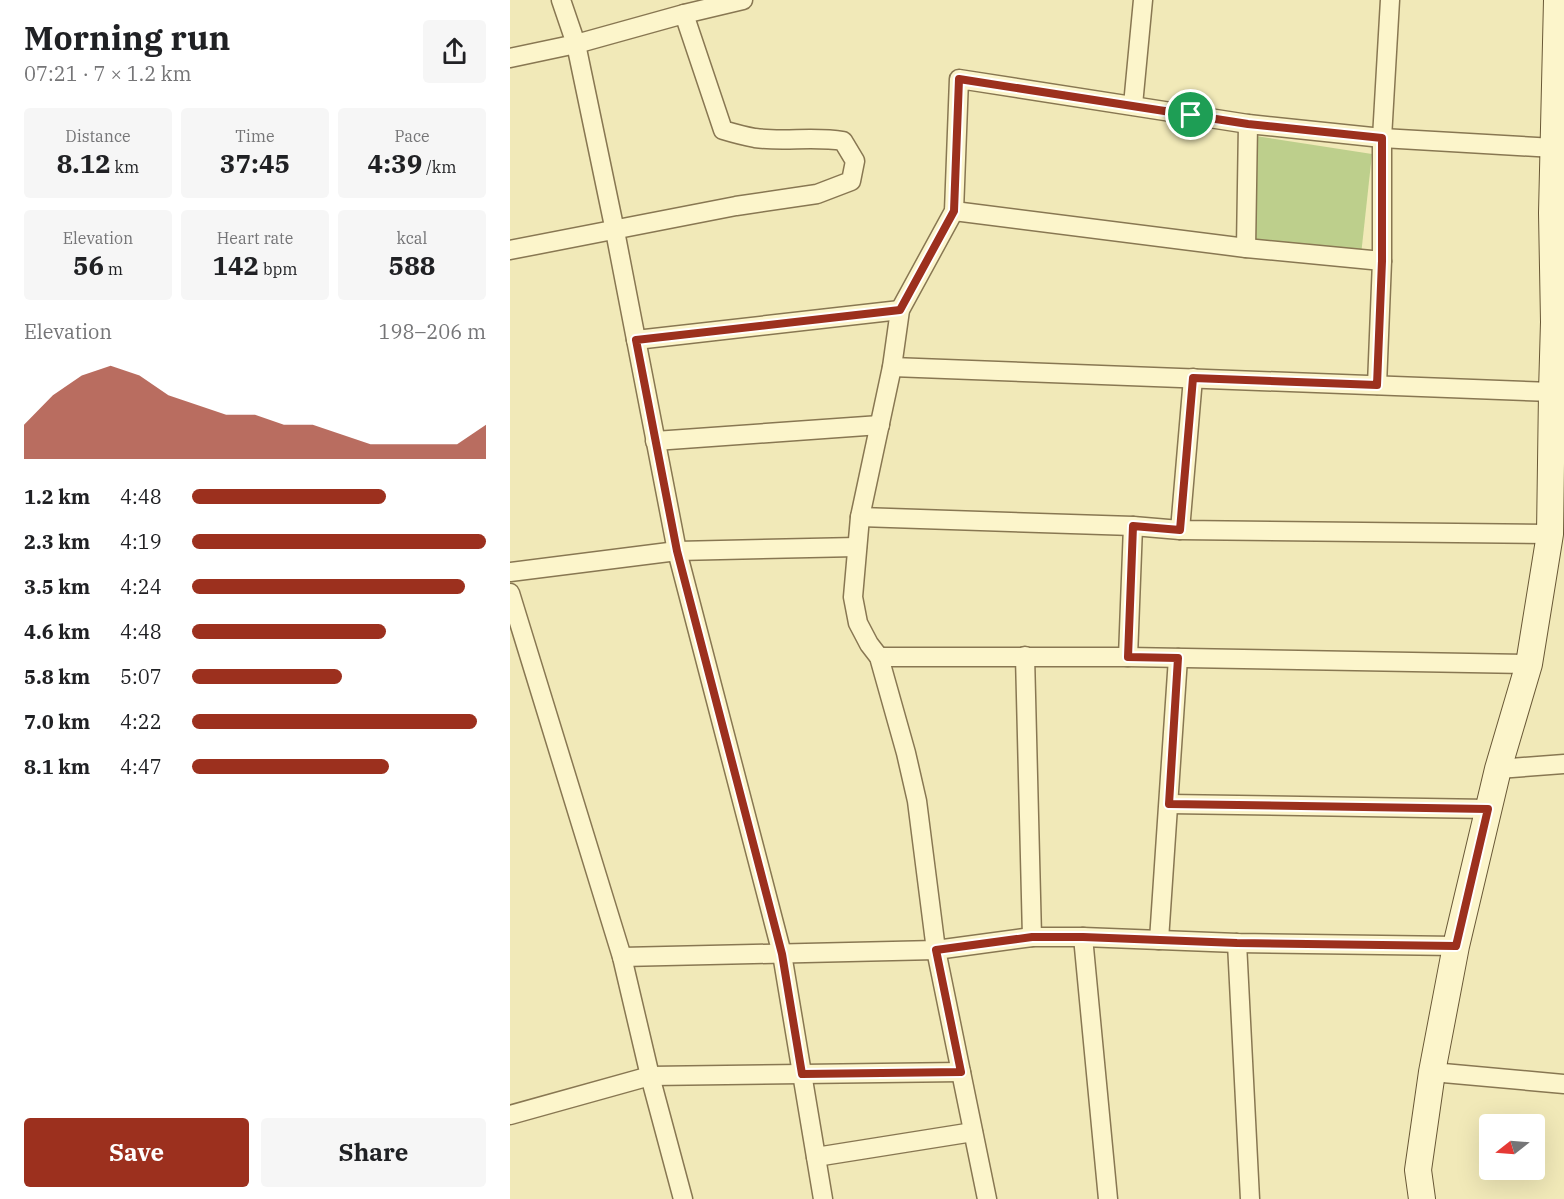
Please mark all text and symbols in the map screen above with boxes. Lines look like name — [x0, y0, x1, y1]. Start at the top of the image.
text: Morning run — [24, 16, 230, 59]
button: share — [423, 20, 486, 83]
text: 07:21 · 7 × 1.2 km — [24, 60, 192, 87]
pin — [1165, 89, 1216, 140]
icon: arrive — [1174, 98, 1207, 131]
text: Distance — [65, 126, 131, 146]
text: Time — [235, 126, 275, 146]
text: Pace — [394, 126, 430, 146]
text: 8.12 — [57, 146, 111, 180]
text: 37:45 — [220, 146, 290, 180]
text: 4:39 — [368, 146, 422, 180]
text: km — [111, 157, 139, 177]
text: /km — [422, 157, 456, 177]
text: Elevation — [63, 228, 133, 248]
text: Heart rate — [217, 228, 293, 248]
text: kcal — [397, 228, 427, 248]
text: 56 — [73, 248, 104, 282]
text: 142 — [212, 248, 259, 282]
text: 588 — [389, 248, 435, 282]
text: m — [104, 259, 123, 279]
text: bpm — [259, 259, 298, 279]
text: Elevation — [24, 318, 112, 345]
text: 198–206 m — [379, 318, 486, 345]
text: 1.2 km — [24, 483, 90, 510]
text: 4:48 — [120, 483, 162, 510]
text: 2.3 km — [24, 528, 90, 555]
text: 4:19 — [120, 528, 162, 555]
text: 3.5 km — [24, 573, 90, 600]
text: 4:24 — [120, 573, 162, 600]
text: 4.6 km — [24, 618, 90, 645]
text: 4:48 — [120, 618, 162, 645]
text: 5.8 km — [24, 663, 90, 690]
text: 5:07 — [120, 663, 162, 690]
text: 7.0 km — [24, 708, 90, 735]
text: 4:22 — [120, 708, 162, 735]
text: 8.1 km — [24, 753, 90, 780]
text: 4:47 — [120, 753, 162, 780]
north arrow — [1479, 1114, 1545, 1180]
map controls — [1479, 1114, 1545, 1180]
button: Save — [24, 1118, 249, 1187]
button: Share — [261, 1118, 486, 1187]

